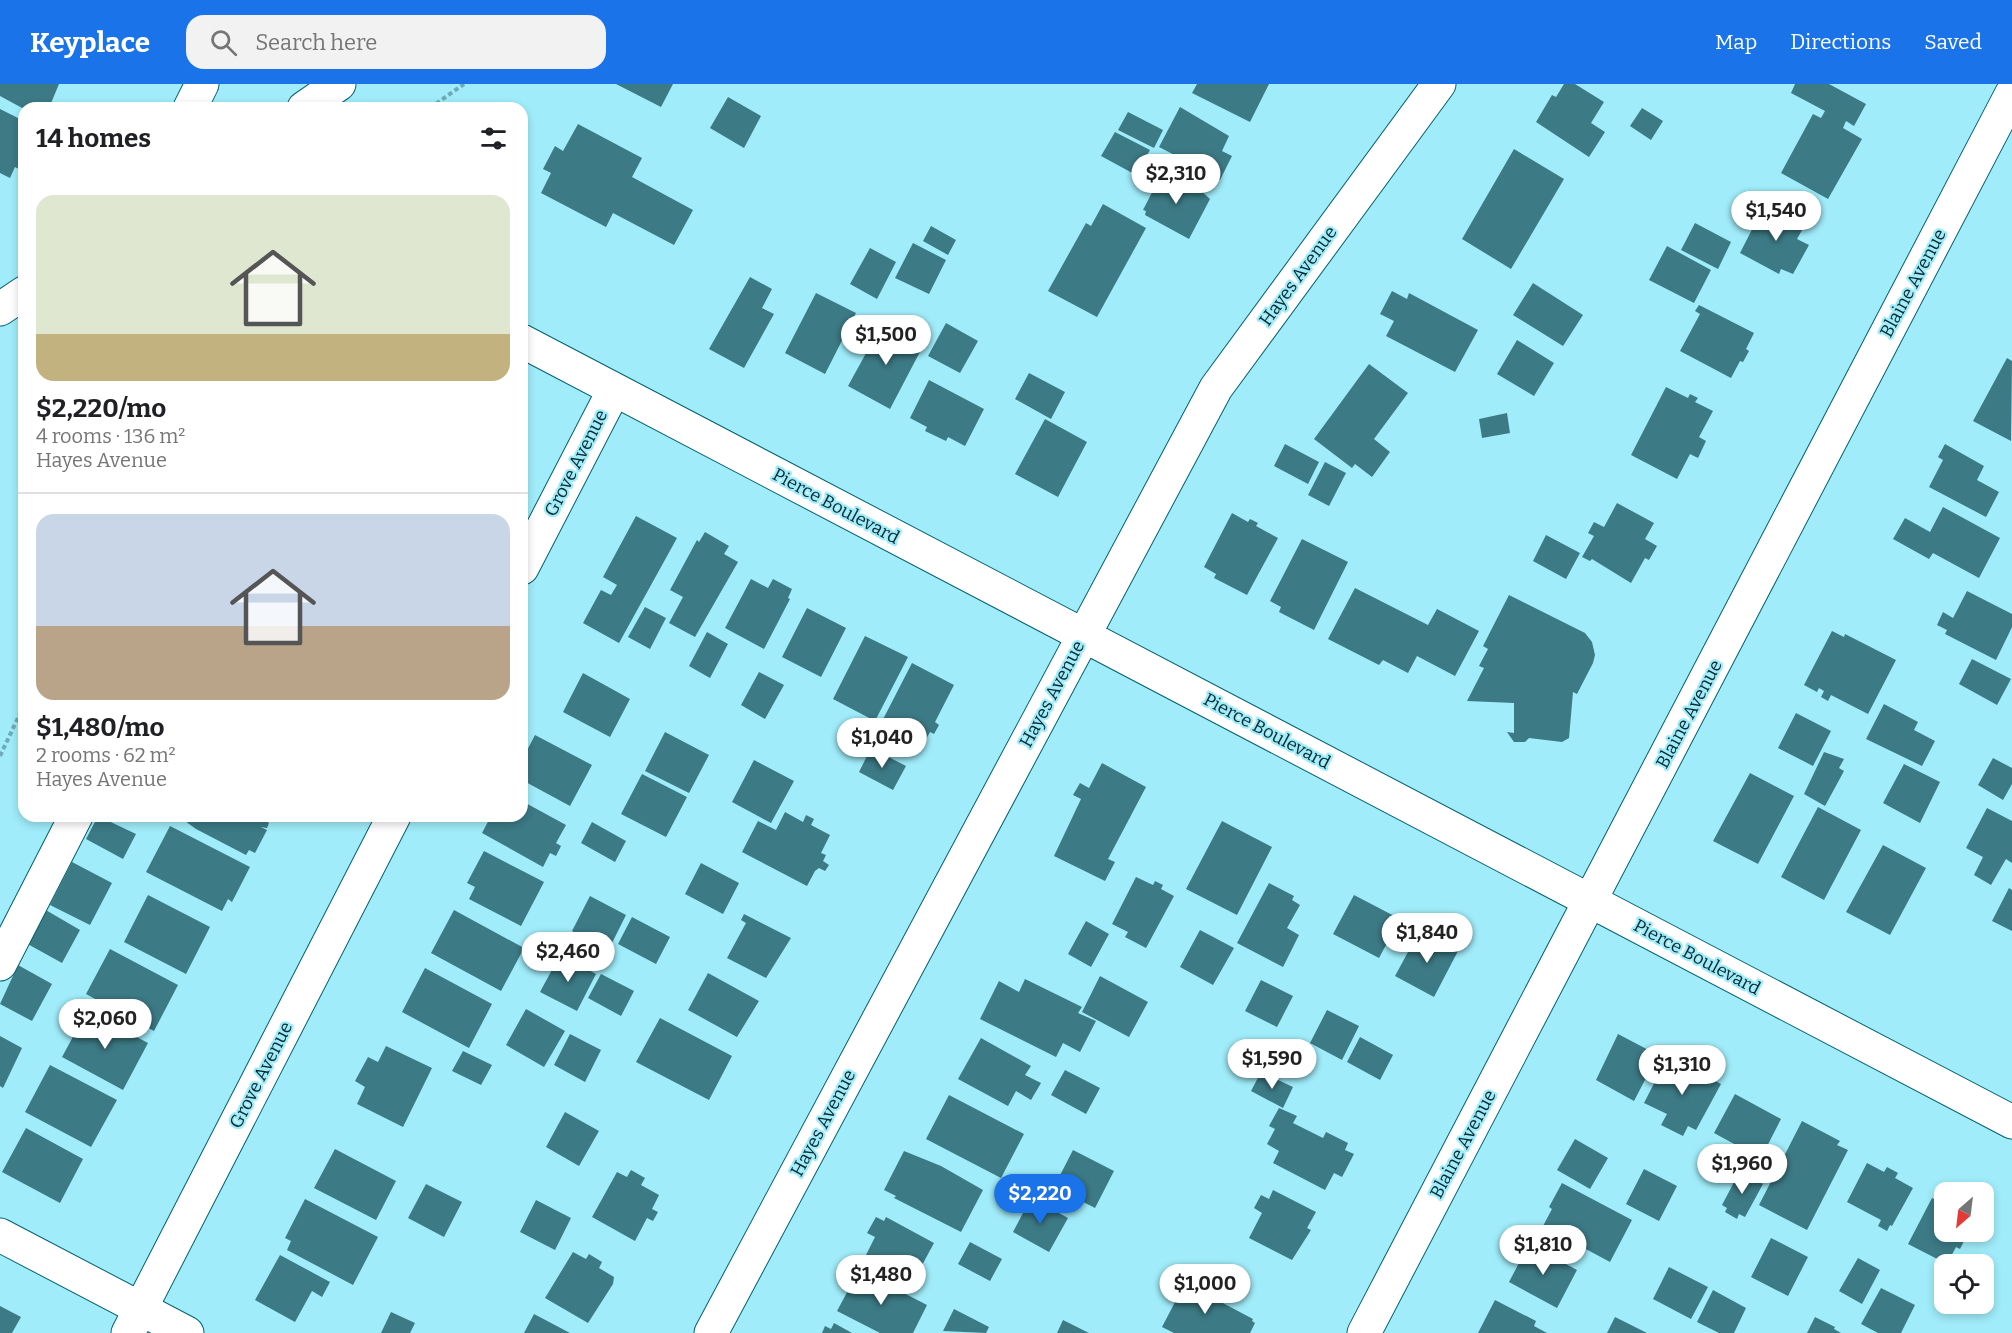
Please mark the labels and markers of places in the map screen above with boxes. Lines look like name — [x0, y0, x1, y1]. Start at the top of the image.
pin: $2,310 — [1127, 154, 1225, 205]
pin: $1,540 — [1727, 191, 1825, 242]
pin: $1,500 — [837, 315, 935, 366]
pin: $1,040 — [833, 718, 931, 769]
pin: $1,840 — [1378, 913, 1476, 964]
pin: $2,460 — [519, 932, 617, 983]
pin: $2,060 — [56, 999, 154, 1050]
pin: $1,590 — [1223, 1039, 1321, 1090]
pin: $1,310 — [1633, 1045, 1731, 1096]
pin: $1,960 — [1693, 1144, 1791, 1195]
pin: $2,220 — [991, 1174, 1089, 1225]
pin: $1,810 — [1494, 1225, 1592, 1276]
pin: $1,480 — [832, 1255, 930, 1306]
pin: $1,000 — [1156, 1264, 1254, 1315]

